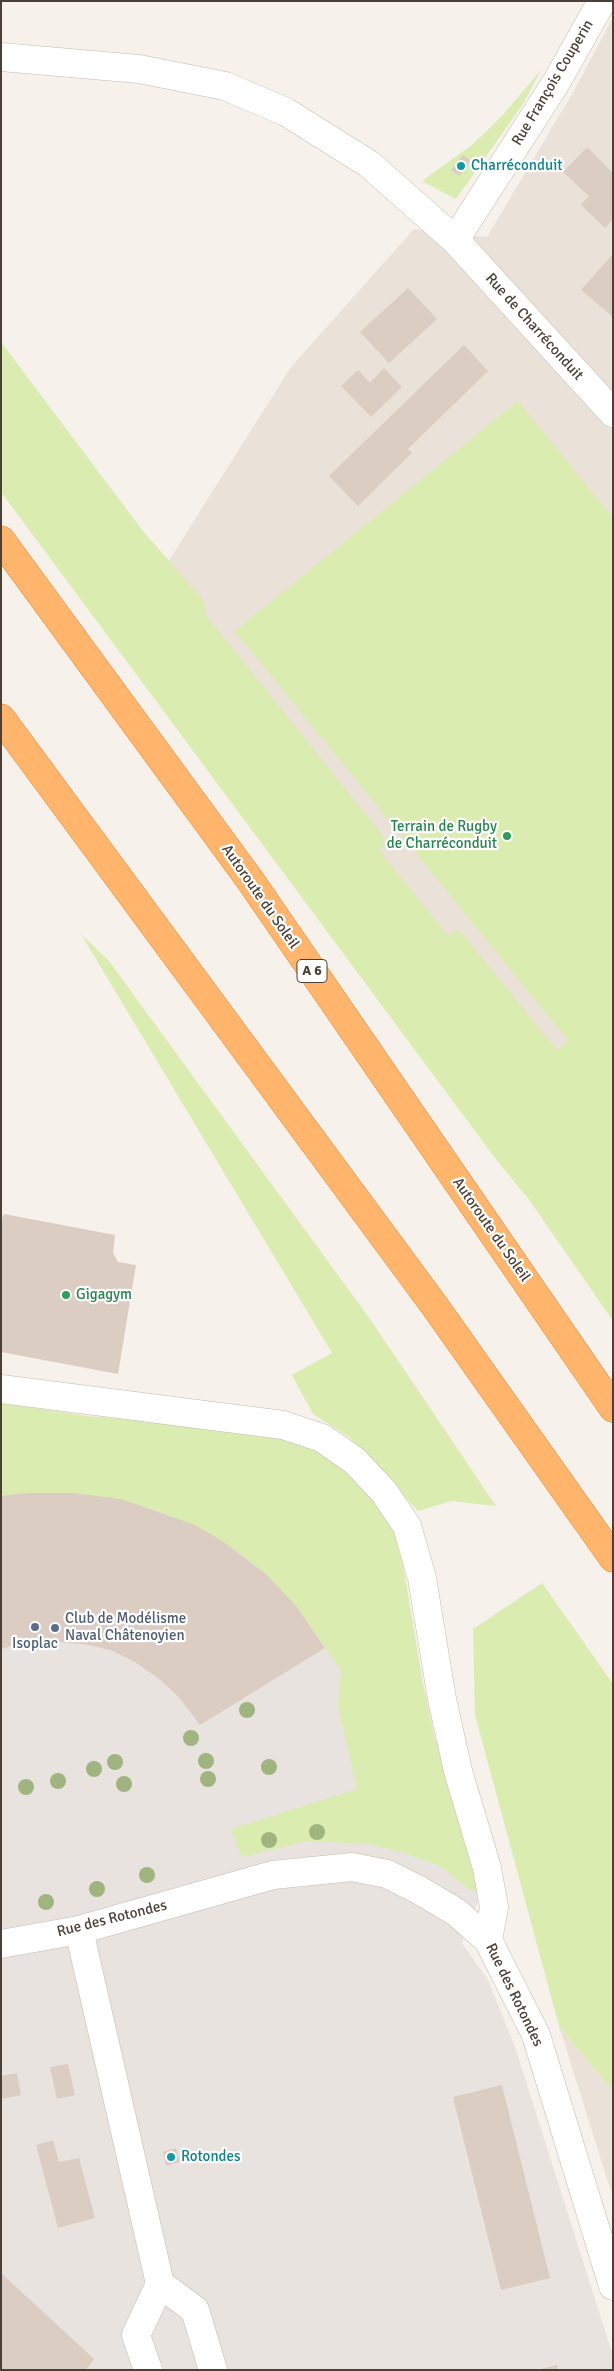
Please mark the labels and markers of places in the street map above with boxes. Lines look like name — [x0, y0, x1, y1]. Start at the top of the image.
place label: Charréconduit — [471, 157, 562, 175]
marker: Charréconduit — [455, 160, 467, 172]
place label: Terrain de Rugby de Charréconduit — [387, 818, 497, 853]
marker: Terrain de Rugby de Charréconduit — [501, 830, 513, 842]
place label: Gigagym — [76, 1286, 132, 1304]
marker: Gigagym — [60, 1289, 72, 1301]
place label: Club de Modélisme Naval Châtenoyien — [65, 1610, 186, 1645]
marker: Isoplac — [29, 1621, 41, 1633]
marker: Club de Modélisme Naval Châtenoyien — [49, 1622, 61, 1634]
place label: Isoplac — [12, 1635, 58, 1653]
place label: Rotondes — [181, 2148, 241, 2166]
marker: Rotondes — [165, 2151, 177, 2163]

